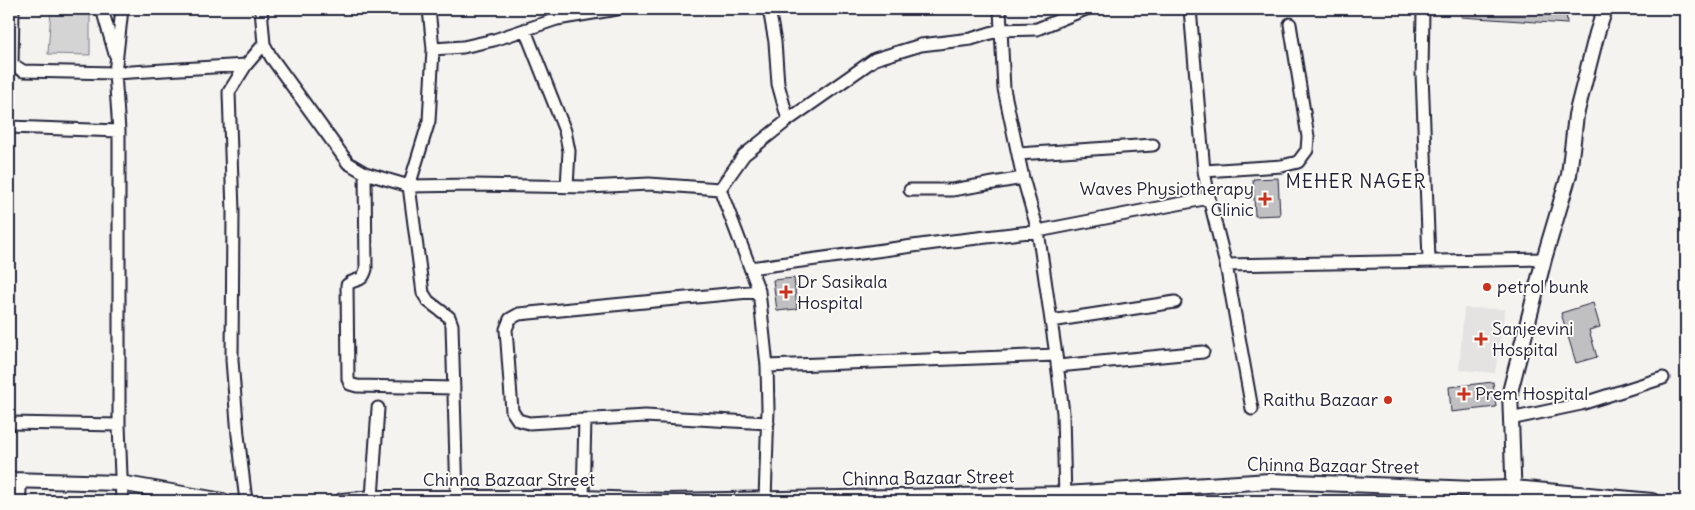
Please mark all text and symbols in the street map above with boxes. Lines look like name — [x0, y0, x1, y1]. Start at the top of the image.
district label: MEHER NAGER — [1285, 169, 1427, 193]
place label: Waves Physiotherapy Clinic — [1079, 177, 1254, 221]
marker: Waves Physiotherapy Clinic — [1258, 192, 1272, 206]
place label: Dr Sasikala Hospital — [797, 270, 888, 314]
place label: petrol bunk — [1497, 275, 1589, 298]
marker: petrol bunk — [1481, 281, 1493, 293]
marker: Dr Sasikala Hospital — [779, 285, 793, 299]
place label: Sanjeevini Hospital — [1492, 317, 1573, 361]
marker: Sanjeevini Hospital — [1474, 332, 1488, 346]
place label: Prem Hospital — [1475, 382, 1588, 405]
marker: Prem Hospital — [1457, 387, 1471, 401]
place label: Raithu Bazaar — [1263, 388, 1379, 411]
marker: Raithu Bazaar — [1382, 394, 1394, 406]
street label: Chinna Bazaar Street — [1247, 452, 1419, 479]
street label: Chinna Bazaar Street — [842, 464, 1014, 491]
street label: Chinna Bazaar Street — [423, 468, 595, 491]

